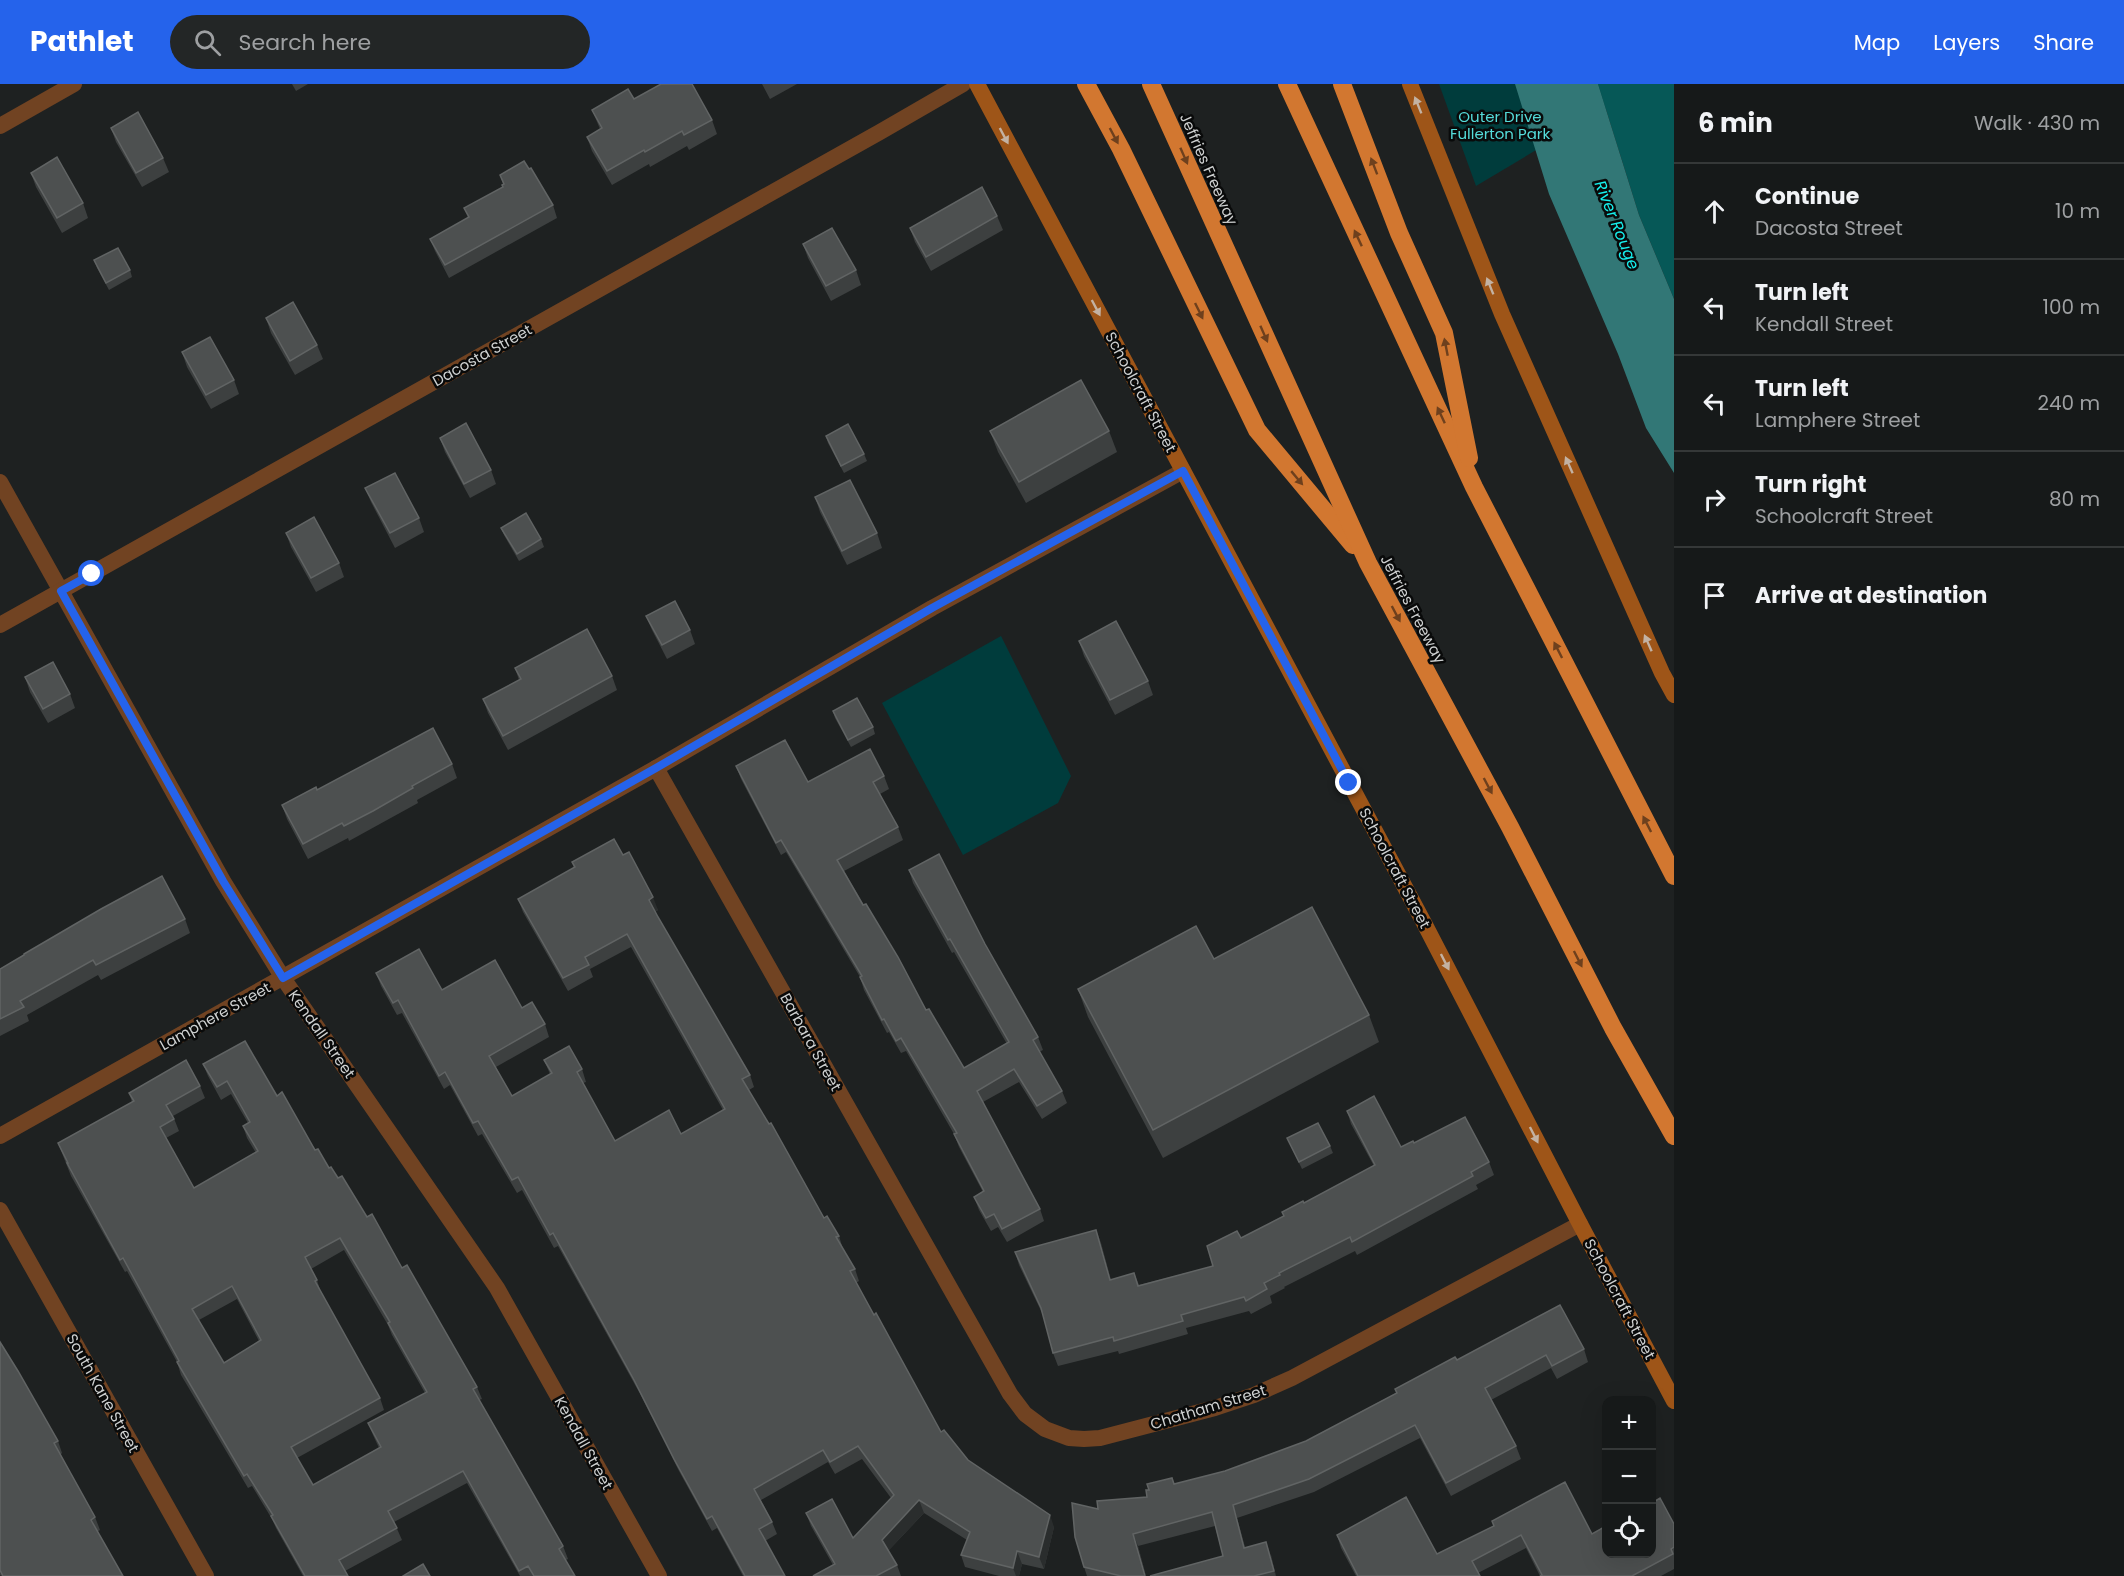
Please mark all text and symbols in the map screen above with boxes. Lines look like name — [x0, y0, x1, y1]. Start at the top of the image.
search box — [170, 15, 590, 69]
text: Pathlet — [30, 22, 134, 61]
icon: search — [191, 26, 224, 59]
text: Search here — [239, 27, 371, 58]
text: Map — [1854, 28, 1900, 57]
text: Layers — [1933, 28, 2000, 57]
text: Share — [2033, 28, 2094, 57]
one-way arrow — [1413, 96, 1422, 114]
text: 6 min — [1698, 105, 1773, 141]
park label: Outer Drive Fullerton Park — [1450, 106, 1550, 144]
text: Walk · 430 m — [1974, 109, 2100, 137]
street label: Jeffries Freeway — [1175, 110, 1243, 229]
one-way arrow — [999, 127, 1009, 144]
one-way arrow — [1109, 127, 1119, 144]
one-way arrow — [1179, 148, 1188, 165]
one-way arrow — [1368, 157, 1378, 175]
water label: River Rouge — [1589, 177, 1645, 273]
text: Continue — [1755, 181, 1859, 212]
icon: ahead — [1698, 195, 1731, 228]
text: 10 m — [2055, 197, 2100, 225]
text: Dacosta Street — [1755, 214, 1903, 242]
one-way arrow — [1354, 229, 1363, 246]
one-way arrow — [1485, 277, 1494, 295]
text: Turn left — [1755, 277, 1849, 308]
icon: left — [1698, 291, 1731, 324]
text: 100 m — [2043, 293, 2100, 321]
one-way arrow — [1091, 300, 1101, 317]
one-way arrow — [1195, 302, 1204, 319]
text: Kendall Street — [1755, 310, 1893, 338]
street label: Dacosta Street — [428, 319, 536, 391]
one-way arrow — [1260, 325, 1269, 343]
street label: Schoolcraft Street — [1100, 328, 1182, 456]
one-way arrow — [1441, 337, 1450, 356]
text: Turn left — [1755, 373, 1849, 404]
icon: left — [1698, 387, 1731, 420]
text: 240 m — [2037, 389, 2100, 417]
one-way arrow — [1436, 406, 1445, 423]
text: Lamphere Street — [1755, 406, 1920, 434]
one-way arrow — [1564, 456, 1573, 473]
text: Turn right — [1755, 469, 1866, 500]
one-way arrow — [1290, 470, 1303, 485]
icon: right — [1698, 483, 1731, 516]
text: 80 m — [2049, 485, 2100, 513]
text: Schoolcraft Street — [1755, 502, 1933, 530]
street label: Jeffries Freeway — [1376, 551, 1451, 667]
route start — [78, 560, 104, 586]
icon: arrive — [1698, 579, 1731, 612]
text: Arrive at destination — [1755, 580, 1987, 611]
one-way arrow — [1391, 606, 1401, 623]
one-way arrow — [1644, 634, 1653, 651]
one-way arrow — [1554, 642, 1563, 659]
route end — [1335, 769, 1361, 795]
one-way arrow — [1483, 778, 1493, 795]
street label: Schoolcraft Street — [1354, 804, 1436, 932]
one-way arrow — [1643, 815, 1653, 833]
one-way arrow — [1573, 951, 1583, 968]
one-way arrow — [1440, 953, 1449, 970]
street label: Lamphere Street — [156, 977, 274, 1055]
street label: Kendall Street — [284, 986, 360, 1082]
street label: Barbara Street — [775, 989, 847, 1095]
one-way arrow — [1529, 1127, 1539, 1144]
street label: Schoolcraft Street — [1579, 1235, 1661, 1363]
street label: South Kane Street — [62, 1330, 144, 1456]
street label: Chatham Street — [1148, 1379, 1268, 1435]
street label: Kendall Street — [550, 1393, 618, 1493]
map controls — [1602, 1396, 1656, 1558]
button: + — [1602, 1396, 1656, 1450]
button: − — [1602, 1450, 1656, 1504]
button: locate — [1602, 1504, 1656, 1558]

